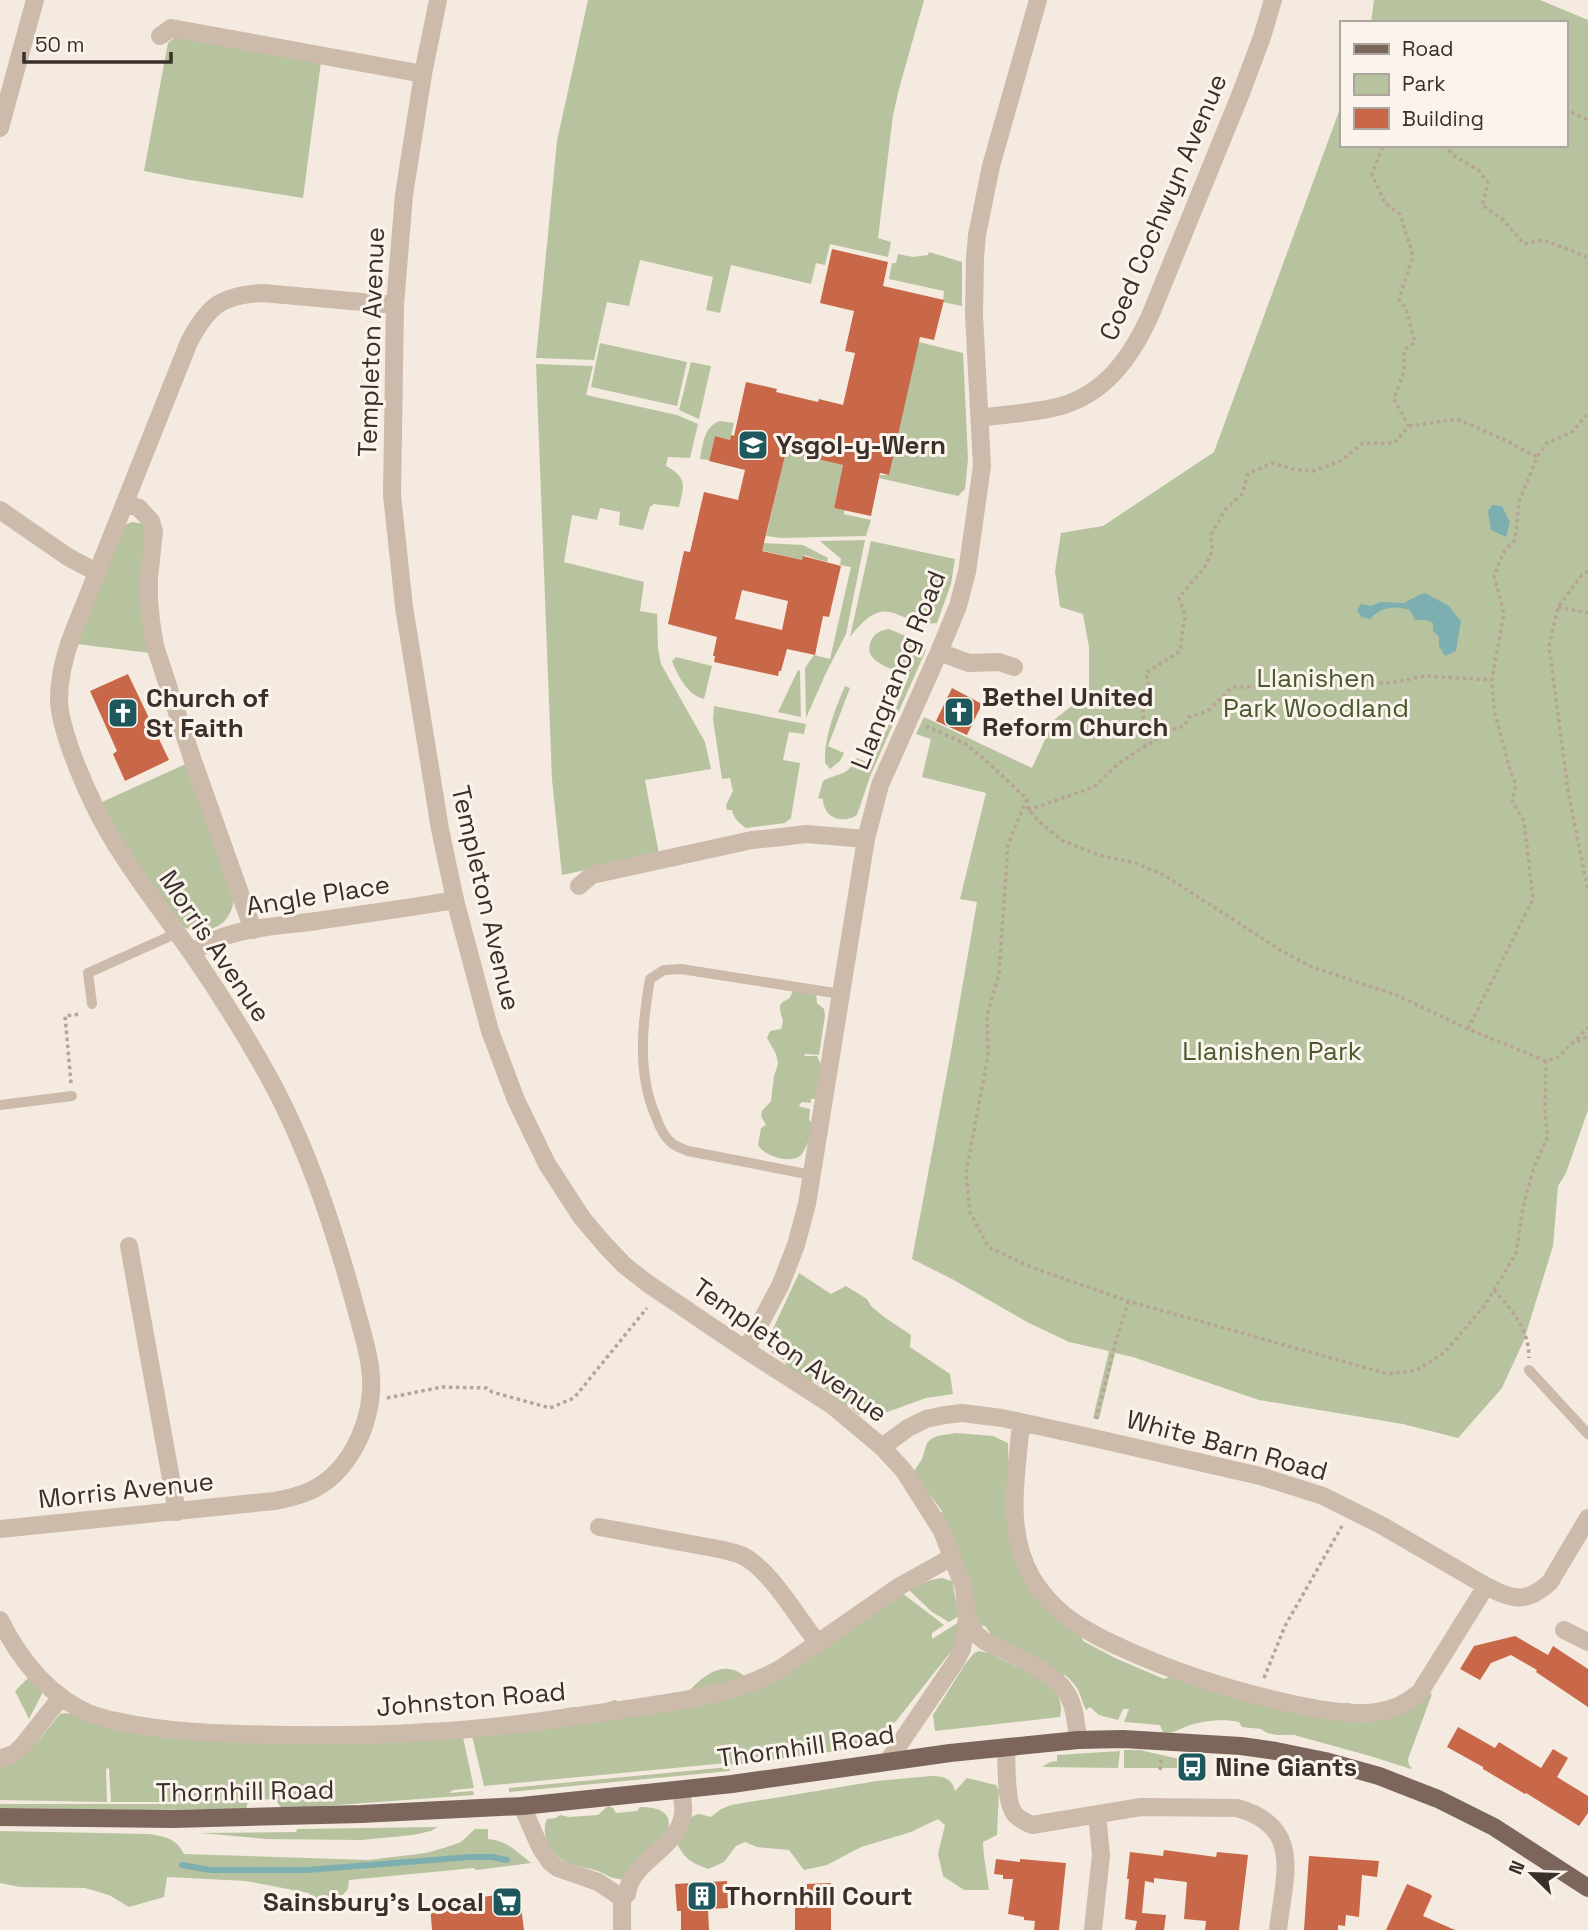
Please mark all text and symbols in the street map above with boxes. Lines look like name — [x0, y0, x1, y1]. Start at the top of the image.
scale bar — [24, 21, 172, 65]
legend — [1340, 21, 1567, 147]
text: 50 m — [35, 31, 85, 58]
text: Road — [1402, 35, 1454, 62]
street label: Coed Cochwyn Avenue — [1091, 68, 1235, 346]
text: Park — [1402, 70, 1446, 97]
text: Building — [1402, 105, 1484, 132]
street label: Templeton Avenue — [350, 226, 392, 458]
school or university icon: Ysgol-y-Wern — [736, 428, 770, 462]
place label: Ysgol-y-Wern — [776, 428, 946, 462]
street label: Llangranog Road — [843, 566, 953, 774]
park label: Llanishen Park Woodland — [1223, 661, 1409, 725]
place label: Bethel United Reform Church — [982, 680, 1169, 744]
place label: Church of St Faith — [146, 681, 269, 745]
church icon: Bethel United Reform Church — [942, 695, 976, 729]
church icon: Church of St Faith — [106, 696, 140, 730]
street label: Templeton Avenue — [444, 782, 528, 1014]
street label: Morris Avenue — [152, 863, 278, 1029]
street label: Angle Place — [244, 867, 392, 923]
park label: Llanishen Park — [1182, 1034, 1362, 1068]
street label: Templeton Avenue — [686, 1270, 894, 1430]
street label: White Barn Road — [1123, 1402, 1331, 1488]
street label: Morris Avenue — [37, 1464, 215, 1516]
street label: Johnston Road — [375, 1674, 567, 1724]
street label: Thornhill Road — [715, 1717, 897, 1775]
bus stop icon: Nine Giants — [1175, 1750, 1209, 1784]
place label: Nine Giants — [1215, 1750, 1357, 1784]
street label: Thornhill Road — [155, 1772, 335, 1810]
north arrow — [1497, 1839, 1567, 1909]
text: N — [1503, 1857, 1531, 1878]
building icon: Thornhill Court — [685, 1879, 719, 1913]
place label: Thornhill Court — [725, 1879, 913, 1913]
place label: Sainsbury's Local — [263, 1885, 484, 1919]
supermarket icon: Sainsbury's Local — [490, 1885, 524, 1919]

